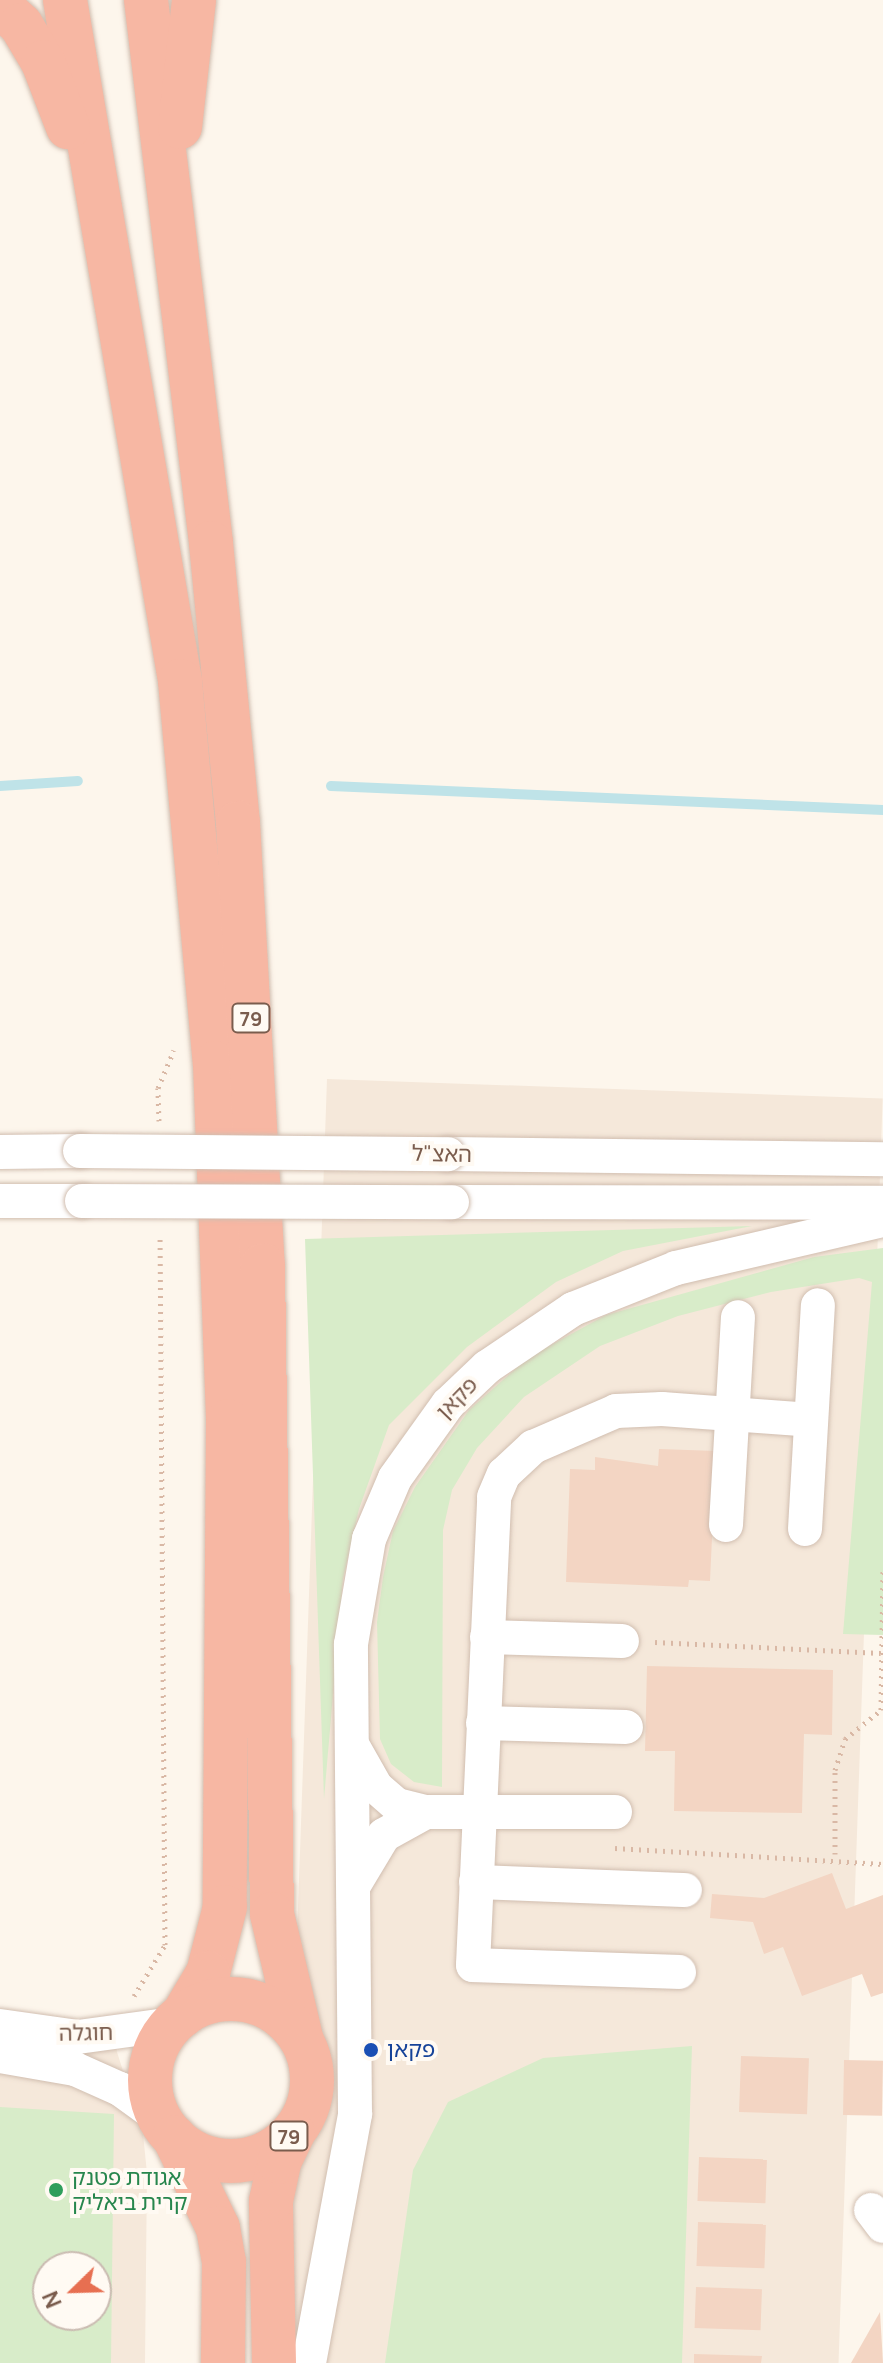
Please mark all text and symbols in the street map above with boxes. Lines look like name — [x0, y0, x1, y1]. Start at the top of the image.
road number: 79 — [231, 1002, 271, 1034]
street label: האצ"ל — [412, 1140, 472, 1168]
street label: פקאן — [431, 1372, 483, 1424]
street label: חוגלה — [59, 2019, 113, 2047]
place label: פקאן — [387, 2037, 435, 2063]
marker: פקאן — [362, 2041, 380, 2059]
road number: 79 — [269, 2120, 309, 2152]
place label: אגודת פטנק קרית ביאליק — [72, 2164, 187, 2216]
marker: אגודת פטנק קרית ביאליק — [47, 2181, 65, 2199]
north arrow — [32, 2251, 112, 2331]
text: N — [35, 2286, 69, 2313]

